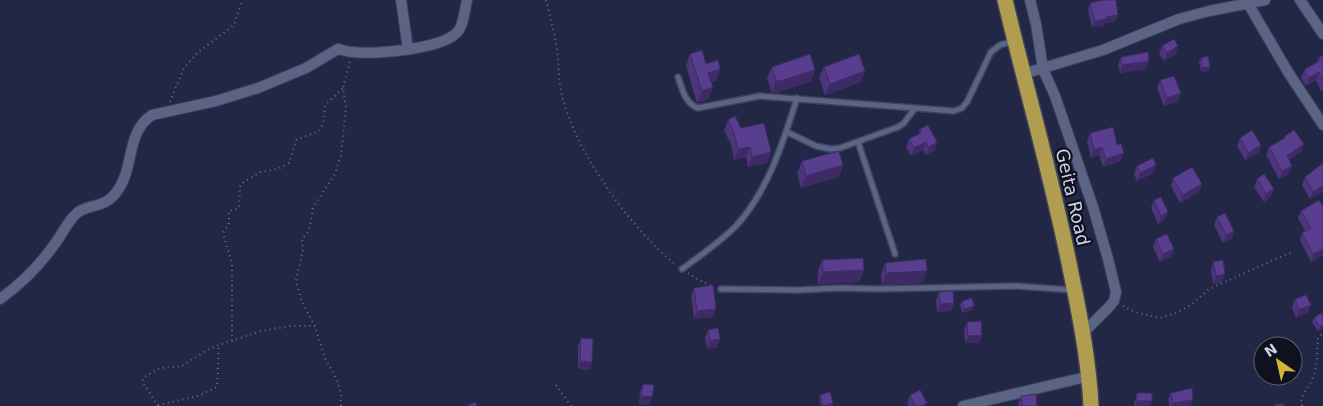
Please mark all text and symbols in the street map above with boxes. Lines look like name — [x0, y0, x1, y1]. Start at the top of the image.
street label: Geita Road — [1052, 146, 1094, 248]
north arrow — [1253, 336, 1303, 386]
text: N — [1261, 340, 1280, 360]

